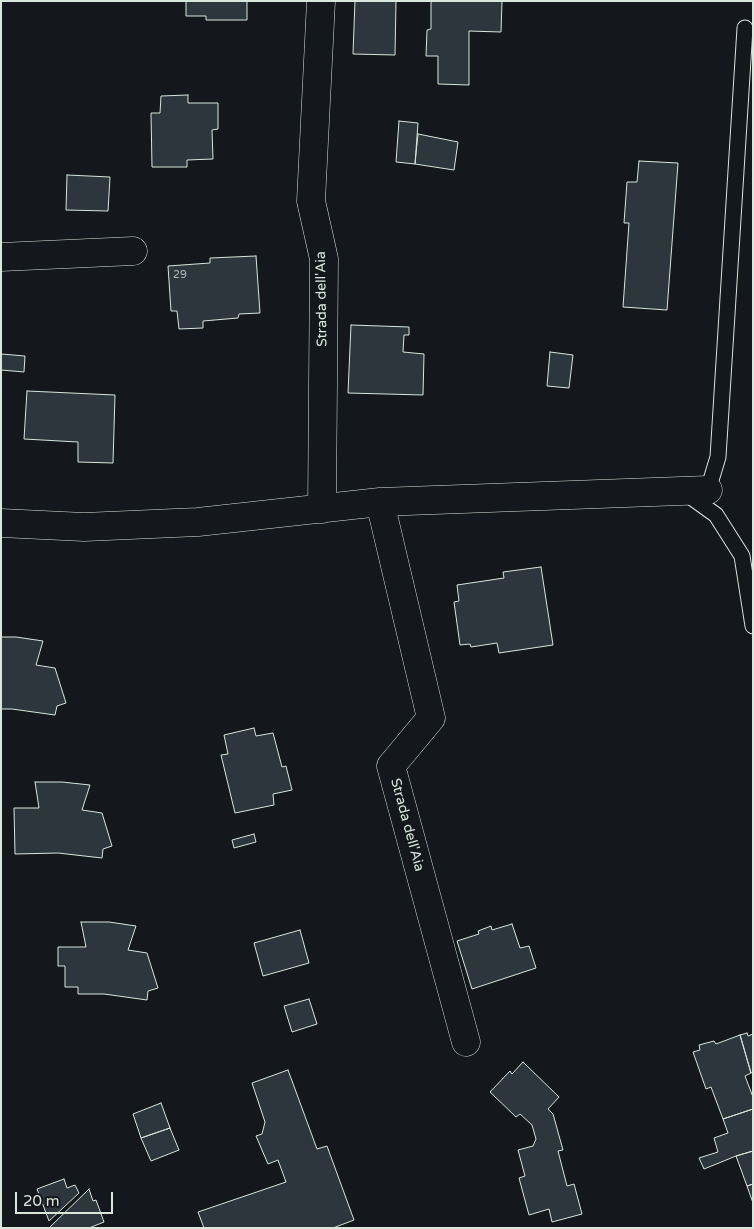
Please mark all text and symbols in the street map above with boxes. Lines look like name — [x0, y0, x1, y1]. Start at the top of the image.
street label: Strada dell'Aia — [313, 251, 331, 347]
house number: 29 — [173, 268, 187, 282]
street label: Strada dell'Aia — [386, 777, 428, 873]
scale bar — [18, 1182, 115, 1214]
text: 20 m — [23, 1192, 60, 1210]

